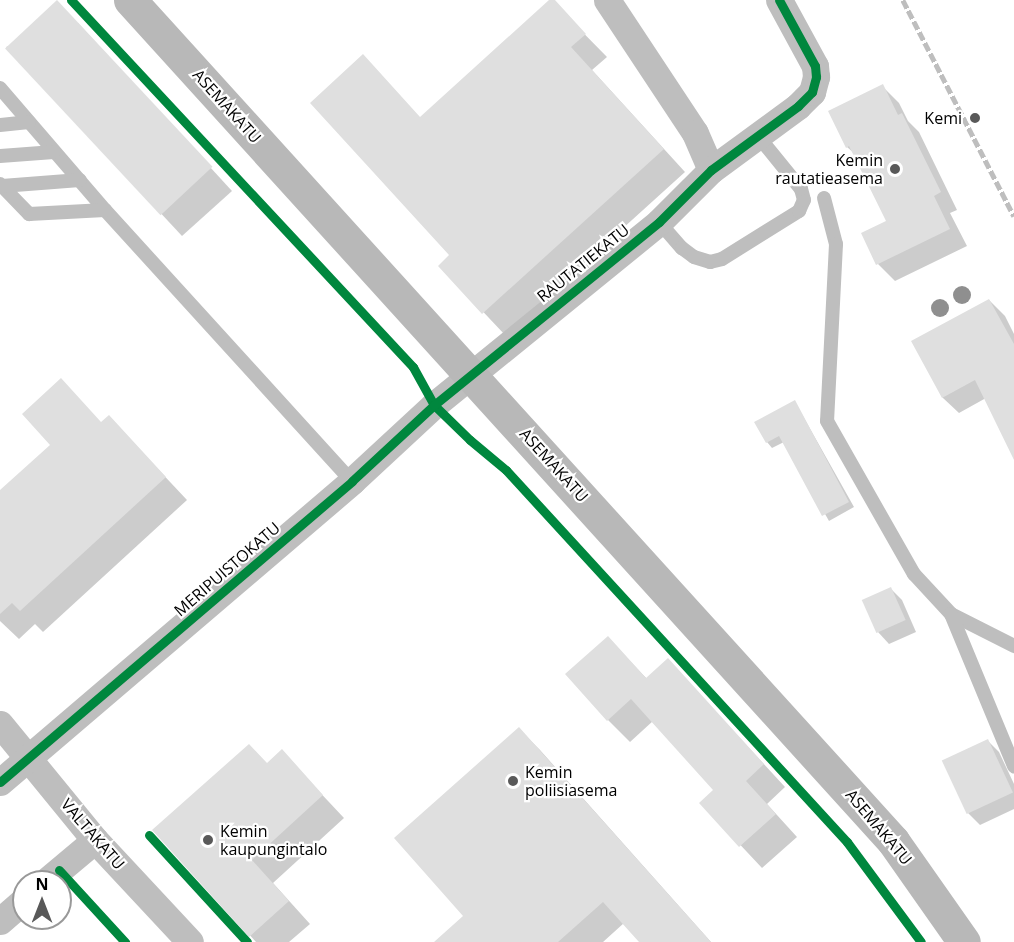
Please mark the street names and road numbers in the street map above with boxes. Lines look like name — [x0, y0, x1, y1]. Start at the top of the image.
street label: ASEMAKATU — [189, 65, 265, 147]
street label: RAUTATIEKATU — [533, 220, 633, 306]
street label: ASEMAKATU — [516, 424, 592, 506]
street label: MERIPUISTOKATU — [170, 518, 284, 620]
street label: ASEMAKATU — [842, 785, 916, 869]
street label: VALTAKATU — [57, 795, 129, 873]

